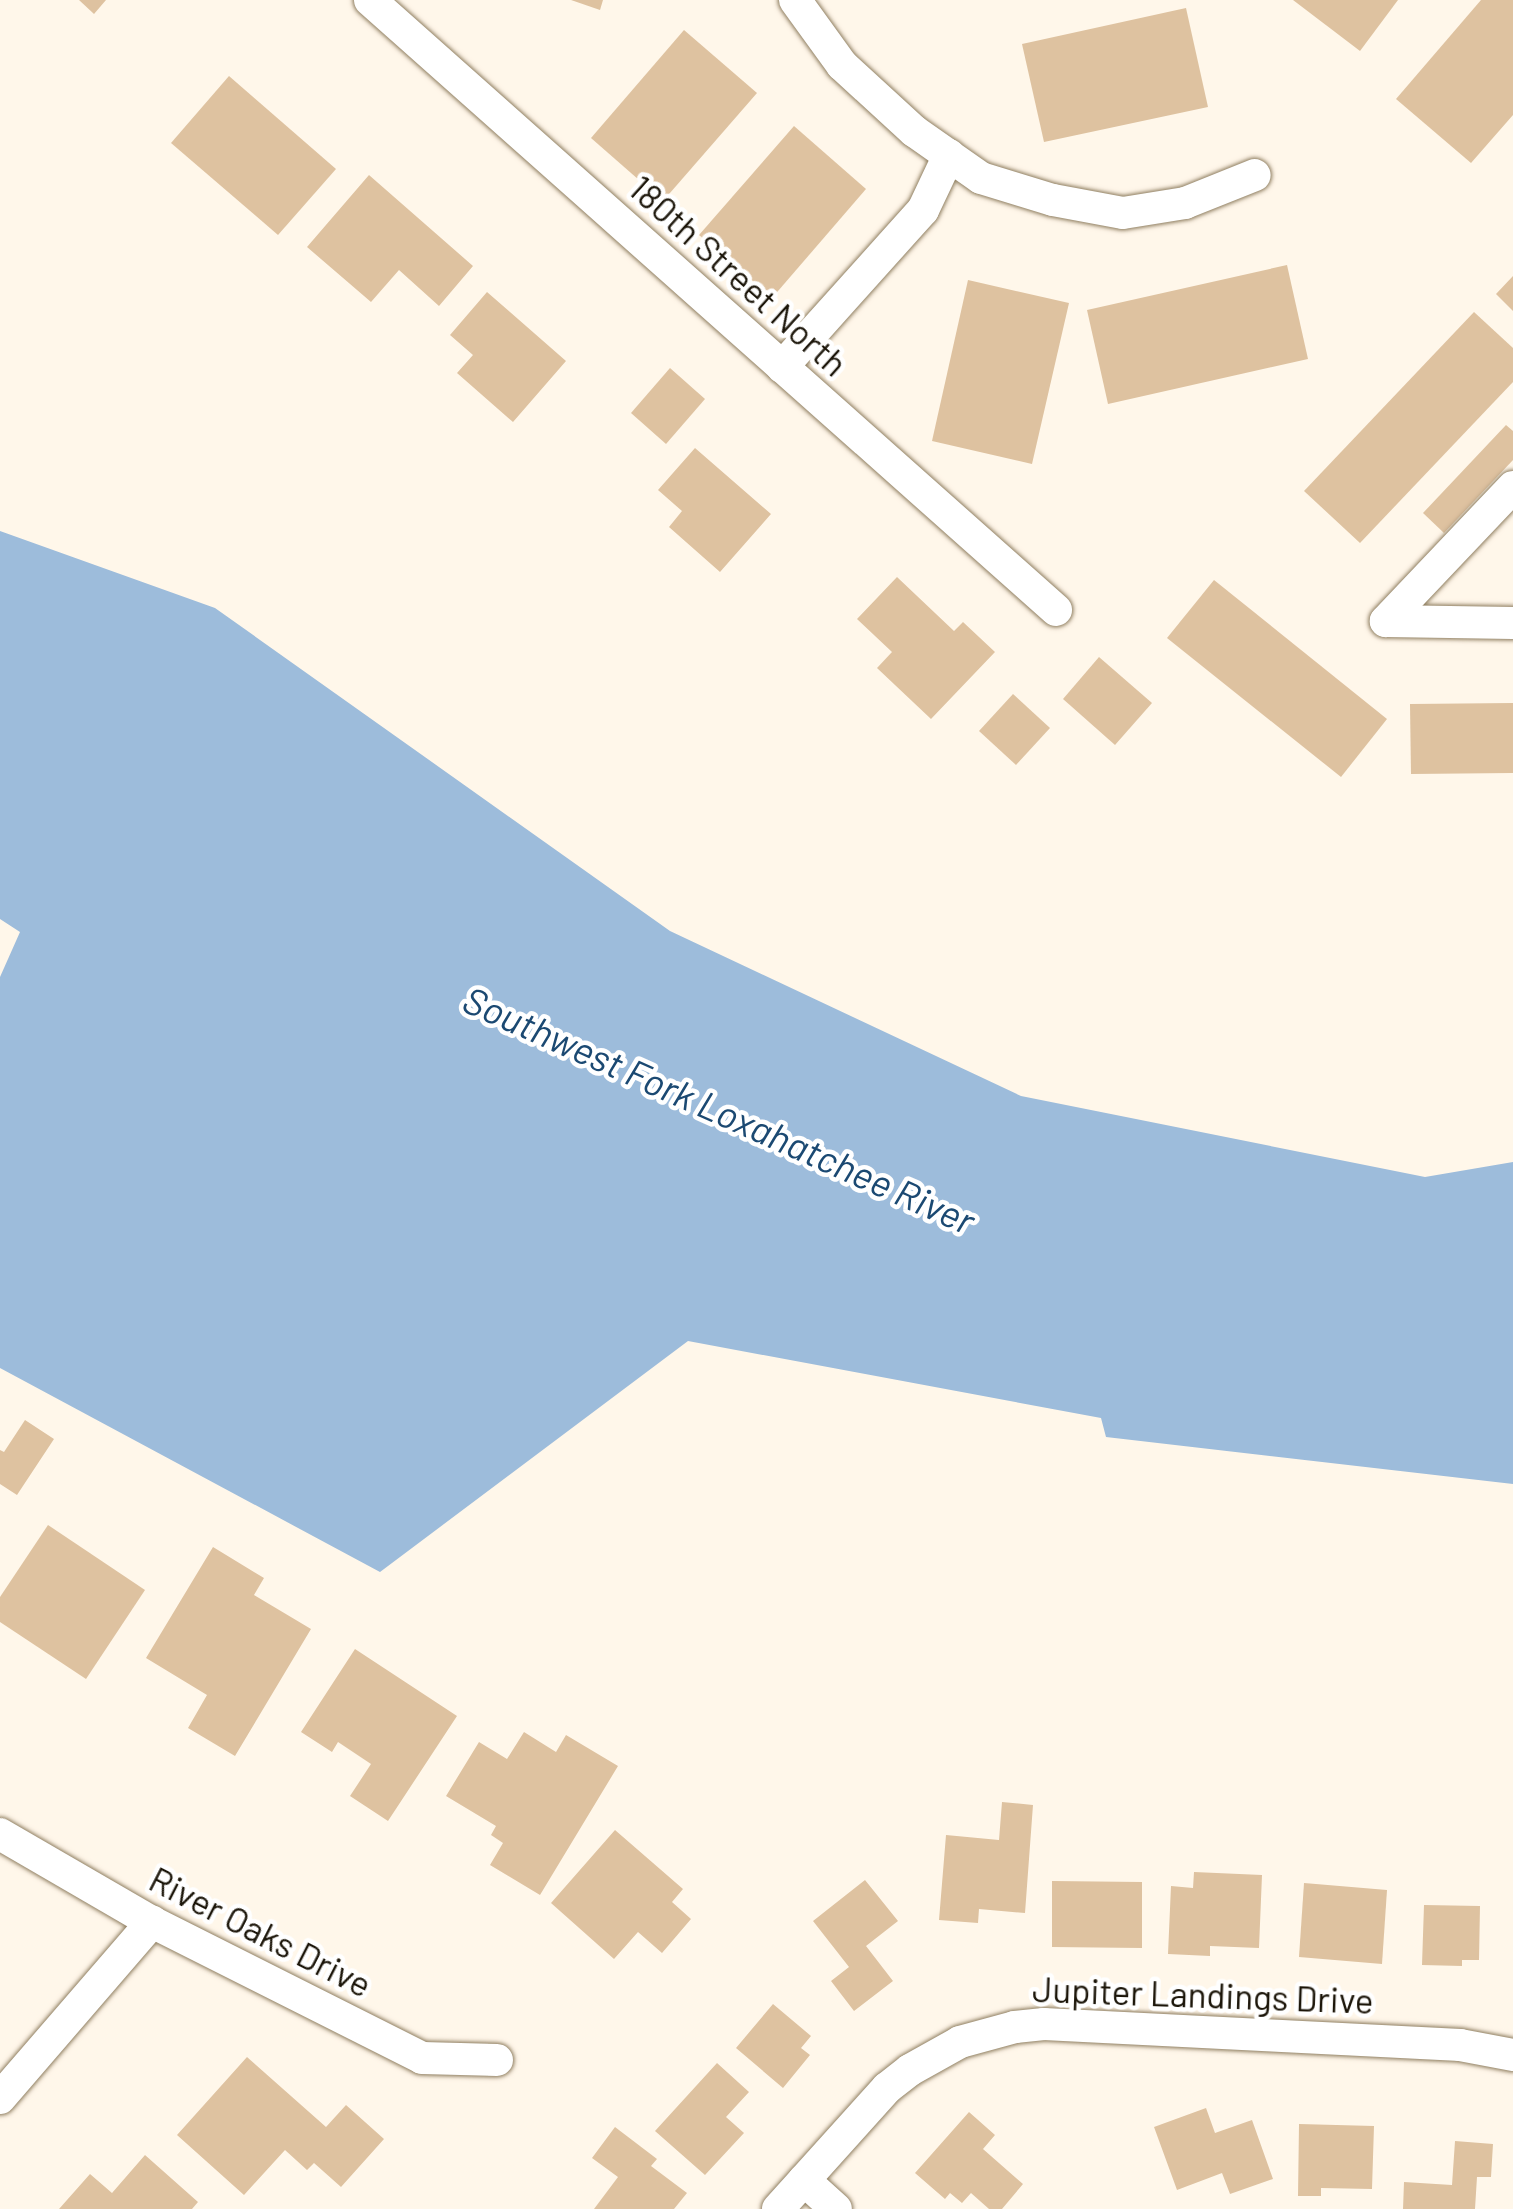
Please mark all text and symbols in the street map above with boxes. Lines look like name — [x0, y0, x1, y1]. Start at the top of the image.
street label: 180th Street North — [621, 166, 857, 384]
water label: Southwest Fork Loxahatchee River — [456, 976, 982, 1244]
street label: River Oaks Drive — [143, 1857, 379, 2005]
street label: Jupiter Landings Drive — [1032, 1967, 1374, 2021]

